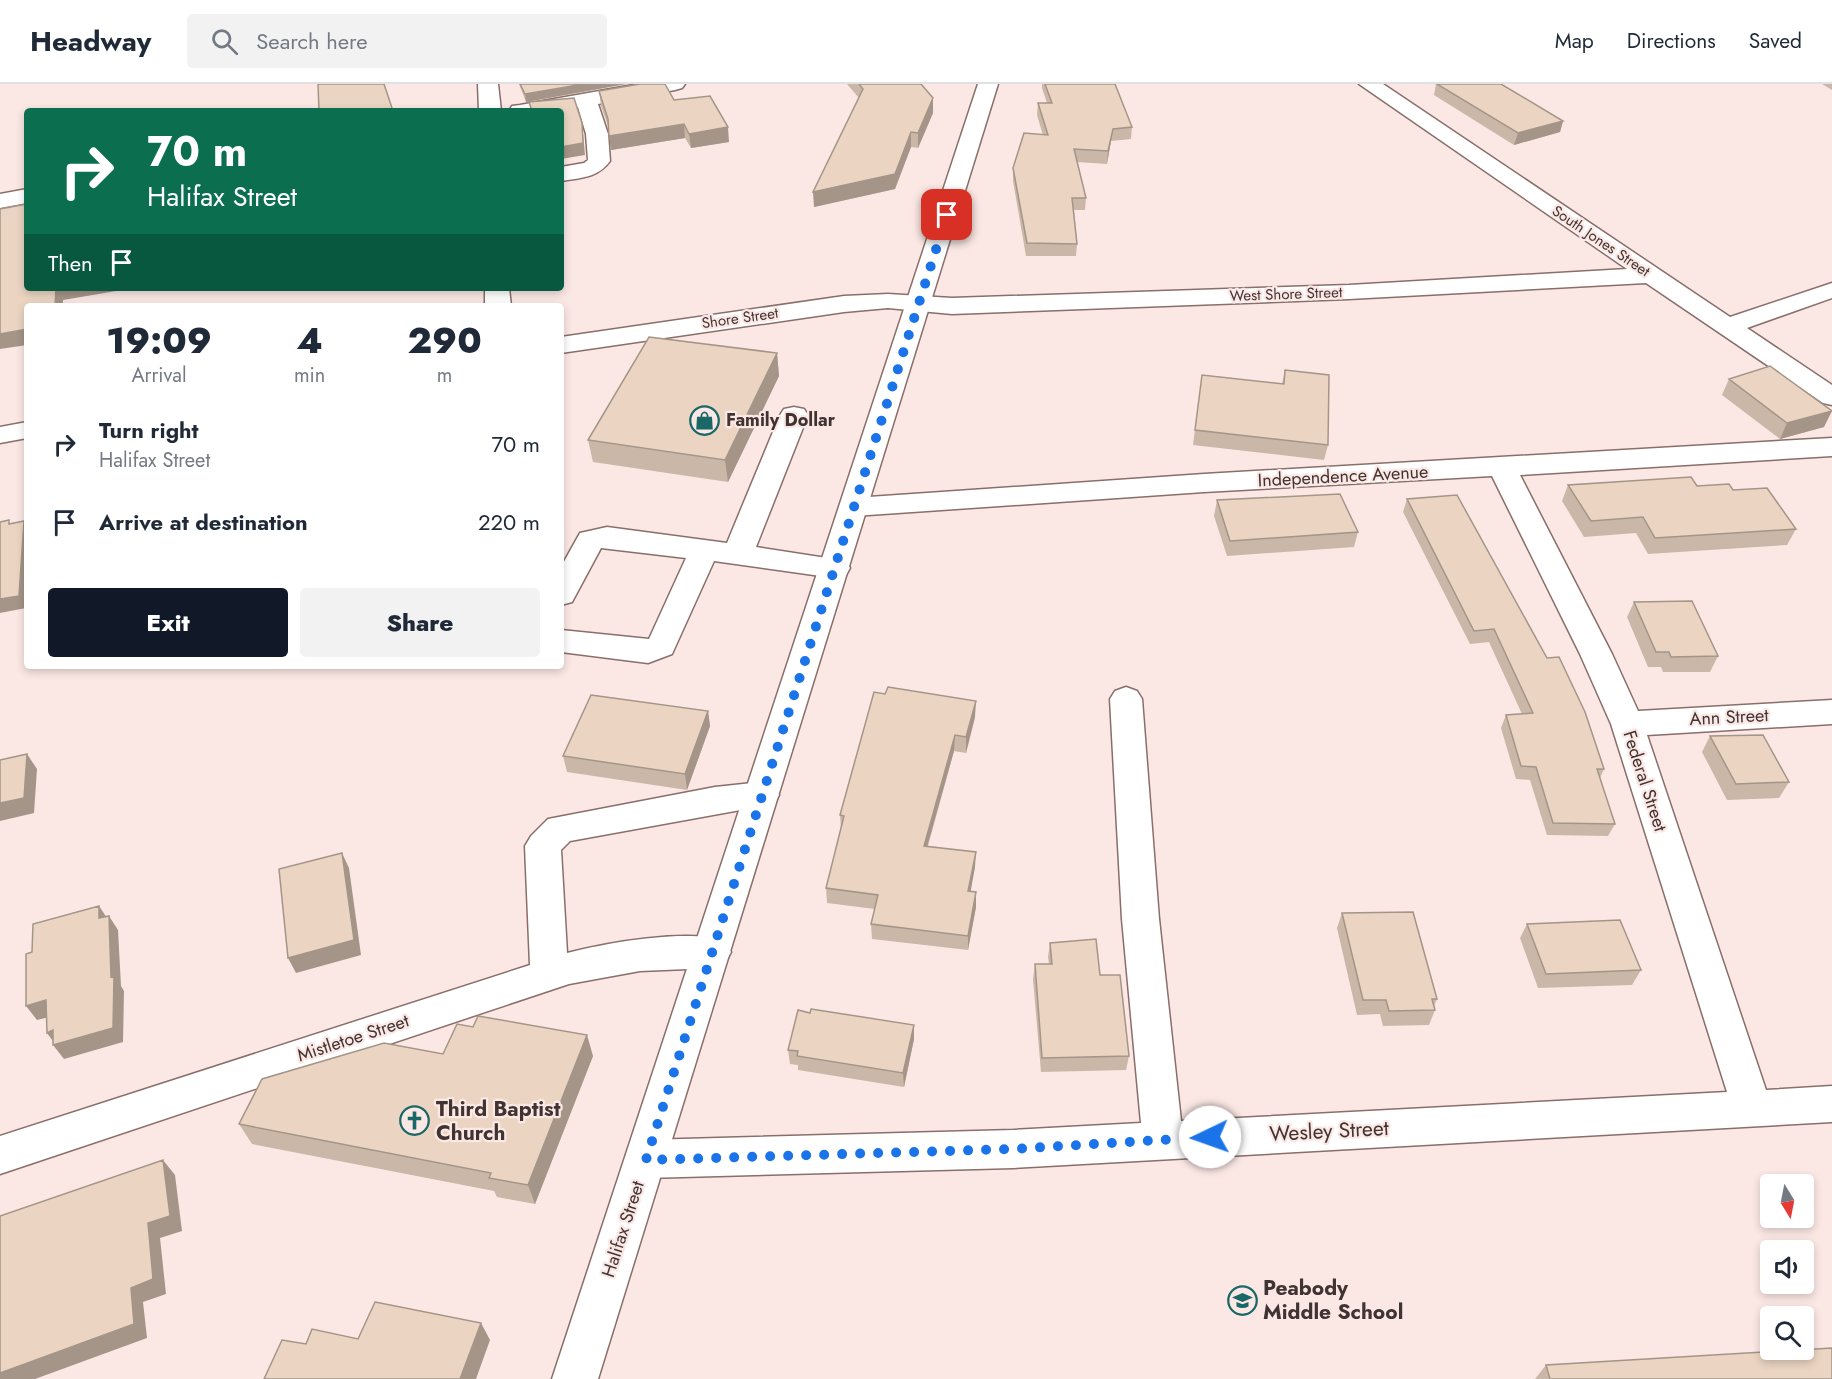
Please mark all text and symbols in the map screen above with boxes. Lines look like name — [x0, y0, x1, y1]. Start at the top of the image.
search box — [187, 14, 607, 68]
text: Headway — [30, 21, 151, 62]
icon: search — [208, 25, 241, 58]
text: Search here — [256, 25, 368, 57]
text: Map — [1555, 26, 1594, 56]
text: Directions — [1627, 26, 1716, 56]
text: Saved — [1749, 26, 1802, 56]
text: 70 m — [147, 121, 247, 182]
icon: right — [48, 132, 126, 210]
text: Halifax Street — [147, 177, 297, 216]
pin — [921, 189, 972, 240]
icon: arrive — [930, 198, 963, 231]
street label: South Jones Street — [1548, 200, 1655, 282]
icon: arrive — [105, 246, 138, 279]
text: Then — [48, 247, 93, 279]
street label: West Shore Street — [1229, 281, 1343, 307]
street label: Shore Street — [700, 302, 780, 334]
text: 19:09 — [106, 314, 212, 366]
text: 4 — [296, 314, 323, 366]
text: 290 — [408, 314, 482, 366]
text: Arrival — [131, 361, 187, 390]
text: min — [294, 361, 325, 390]
text: m — [437, 361, 452, 390]
shop icon: Family Dollar — [689, 404, 721, 436]
place label: Family Dollar — [726, 407, 836, 433]
text: Turn right — [99, 414, 199, 446]
icon: right — [48, 428, 81, 461]
text: 70 m — [491, 428, 540, 460]
text: Halifax Street — [99, 446, 210, 475]
street label: Independence Avenue — [1257, 459, 1429, 493]
icon: arrive — [48, 506, 81, 539]
text: Arrive at destination — [99, 506, 308, 538]
text: 220 m — [478, 506, 540, 538]
button: Exit — [48, 588, 288, 657]
button: Share — [300, 588, 540, 657]
street label: Ann Street — [1689, 702, 1770, 732]
street label: Federal Street — [1616, 727, 1674, 835]
street label: Mistletoe Street — [294, 1008, 413, 1068]
place label: Third Baptist Church — [436, 1094, 561, 1148]
church icon: Third Baptist Church — [399, 1105, 431, 1137]
position arrow — [1178, 1105, 1242, 1169]
street label: Wesley Street — [1269, 1113, 1389, 1149]
north arrow — [1760, 1174, 1814, 1228]
map controls — [1760, 1174, 1814, 1360]
street label: Halifax Street — [595, 1177, 651, 1281]
button: sound — [1760, 1240, 1814, 1294]
place label: Peabody Middle School — [1263, 1273, 1403, 1327]
school or university icon: Peabody Middle School — [1226, 1284, 1258, 1316]
button: search — [1760, 1306, 1814, 1360]

